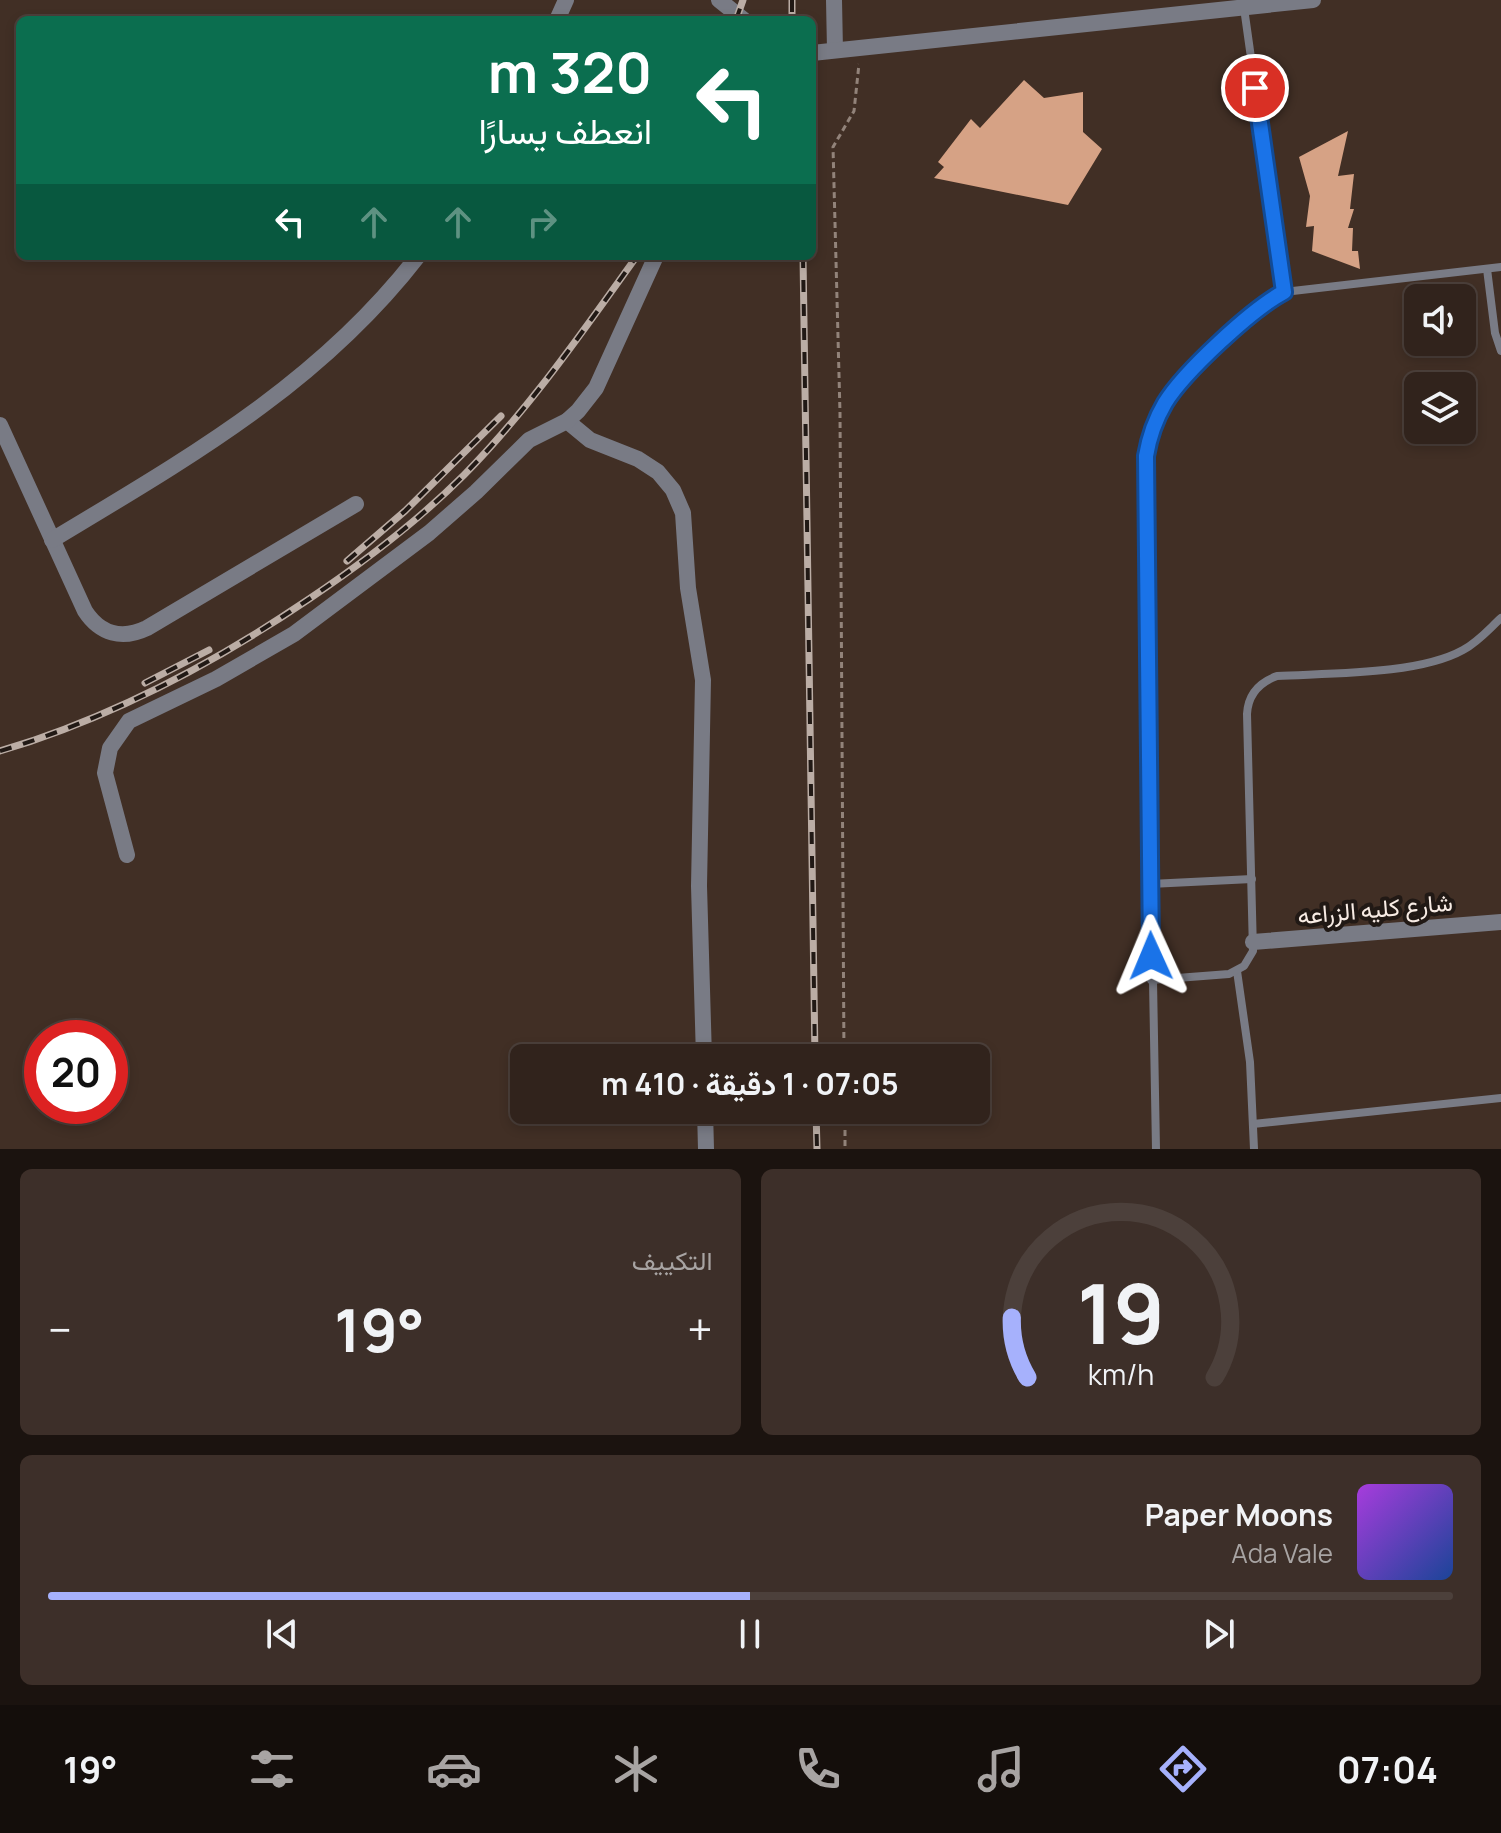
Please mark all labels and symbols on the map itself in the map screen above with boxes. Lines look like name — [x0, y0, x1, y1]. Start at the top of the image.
pin — [1221, 54, 1289, 122]
street label: شارع كليه الزراعه — [1296, 885, 1454, 932]
position arrow — [1109, 914, 1193, 998]
speed limit sign: 20 — [24, 1020, 128, 1124]

